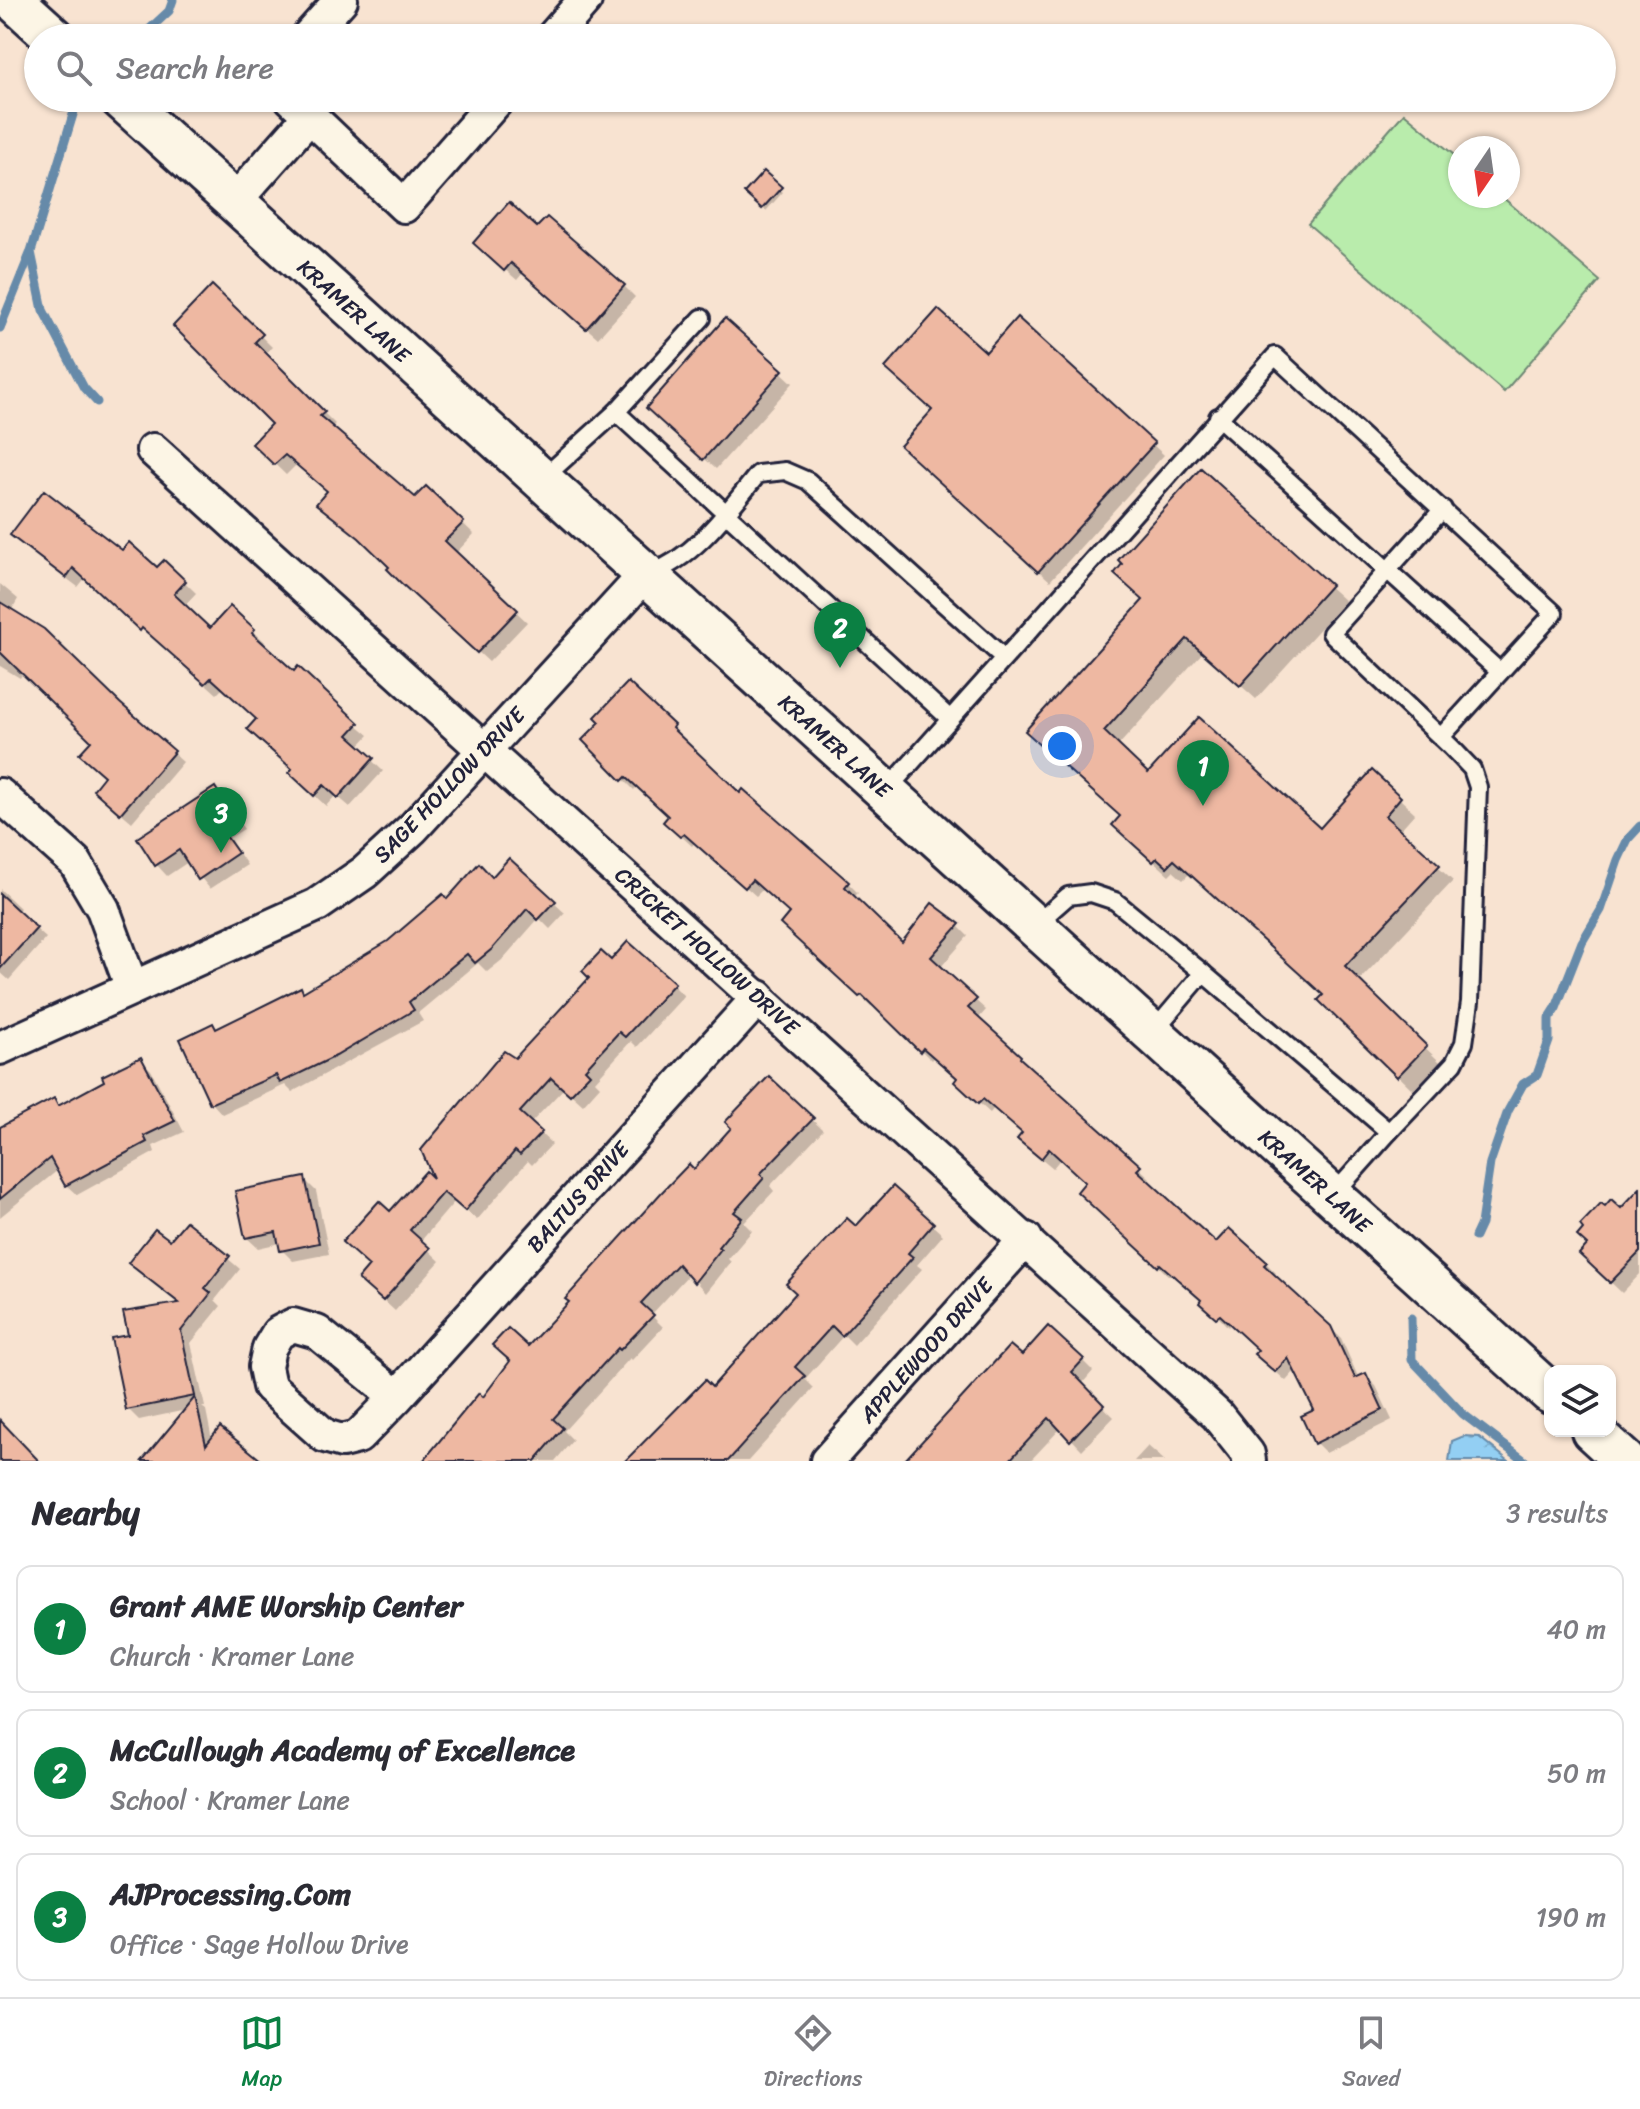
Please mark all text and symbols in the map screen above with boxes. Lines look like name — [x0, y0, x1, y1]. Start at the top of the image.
search box — [24, 24, 1616, 112]
text: Search here — [116, 41, 274, 95]
icon: search — [52, 46, 96, 90]
north arrow — [1448, 136, 1520, 208]
street label: KRAMER LANE — [288, 249, 421, 374]
pin: 2 — [814, 602, 866, 668]
street label: KRAMER LANE — [769, 684, 902, 809]
street label: SAGE HOLLOW DRIVE — [363, 696, 536, 873]
your location — [1042, 726, 1082, 766]
pin: 1 — [1177, 740, 1229, 806]
pin: 3 — [195, 787, 247, 853]
street label: CRICKET HOLLOW DRIVE — [605, 857, 810, 1046]
street label: KRAMER LANE — [1249, 1119, 1382, 1244]
street label: BALTUS DRIVE — [517, 1131, 641, 1262]
street label: APPLEWOOD DRIVE — [849, 1267, 1004, 1433]
map controls — [1544, 1365, 1616, 1437]
button: layers — [1544, 1365, 1616, 1437]
text: Nearby — [32, 1483, 140, 1543]
text: 3 results — [1506, 1490, 1608, 1536]
text: Grant AME Worship Center — [110, 1579, 462, 1633]
text: 1 — [54, 1606, 66, 1652]
text: 40 m — [1547, 1606, 1606, 1652]
text: Church · Kramer Lane — [110, 1633, 354, 1679]
text: McCullough Academy of Excellence — [110, 1723, 575, 1777]
text: 2 — [52, 1750, 68, 1796]
text: 50 m — [1547, 1750, 1606, 1796]
text: School · Kramer Lane — [110, 1777, 350, 1823]
text: AJProcessing.Com — [110, 1867, 351, 1921]
text: 3 — [53, 1894, 67, 1940]
text: 190 m — [1536, 1894, 1606, 1940]
text: Office · Sage Hollow Drive — [110, 1921, 409, 1967]
tab: Map — [240, 2011, 284, 2098]
tab: Directions — [764, 2011, 862, 2098]
tab: Saved — [1342, 2011, 1400, 2098]

